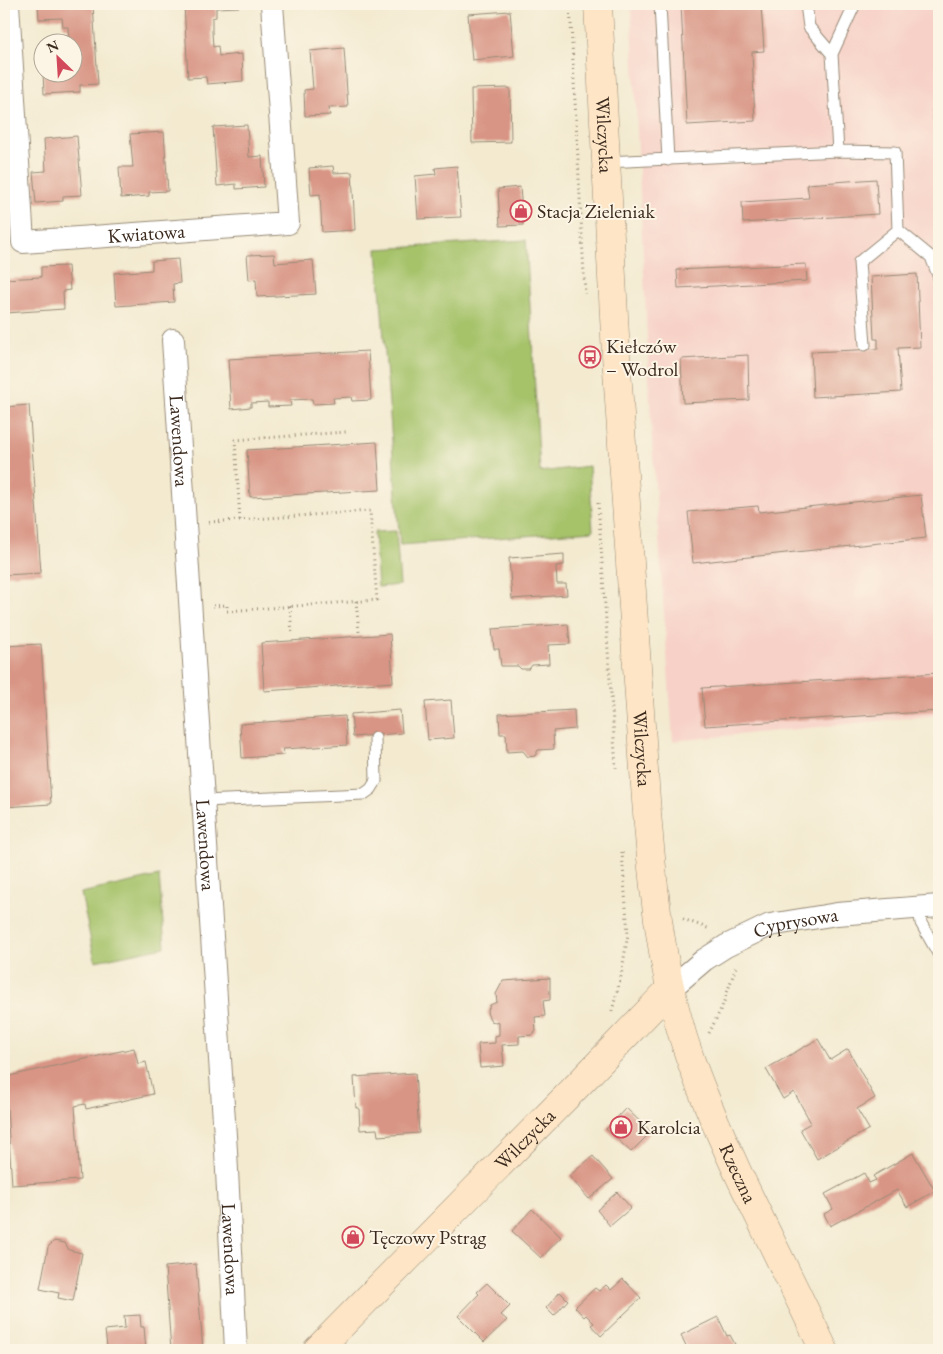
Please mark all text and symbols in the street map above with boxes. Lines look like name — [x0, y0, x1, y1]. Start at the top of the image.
north arrow — [32, 32, 82, 82]
text: N — [44, 35, 62, 57]
street label: Wilczycka — [590, 96, 620, 174]
place label: Stacja Zieleniak — [537, 198, 655, 224]
shop icon: Stacja Zieleniak — [509, 199, 533, 223]
street label: Kwiatowa — [107, 217, 186, 249]
place label: Kiełczów – Wodrol — [606, 333, 679, 382]
bus stop icon: Kiełczów – Wodrol — [578, 345, 602, 369]
street label: Lawendowa — [164, 394, 196, 488]
street label: Wilczycka — [627, 710, 658, 788]
street label: Lawendowa — [190, 798, 222, 892]
street label: Cyprysowa — [748, 901, 840, 944]
street label: Wilczycka — [489, 1103, 561, 1176]
place label: Karolcia — [637, 1114, 701, 1140]
shop icon: Karolcia — [609, 1115, 633, 1139]
street label: Rzeczna — [713, 1139, 763, 1207]
street label: Lawendowa — [216, 1203, 246, 1296]
place label: Tęczowy Pstrąg — [369, 1224, 486, 1250]
shop icon: Tęczowy Pstrąg — [341, 1225, 365, 1249]

